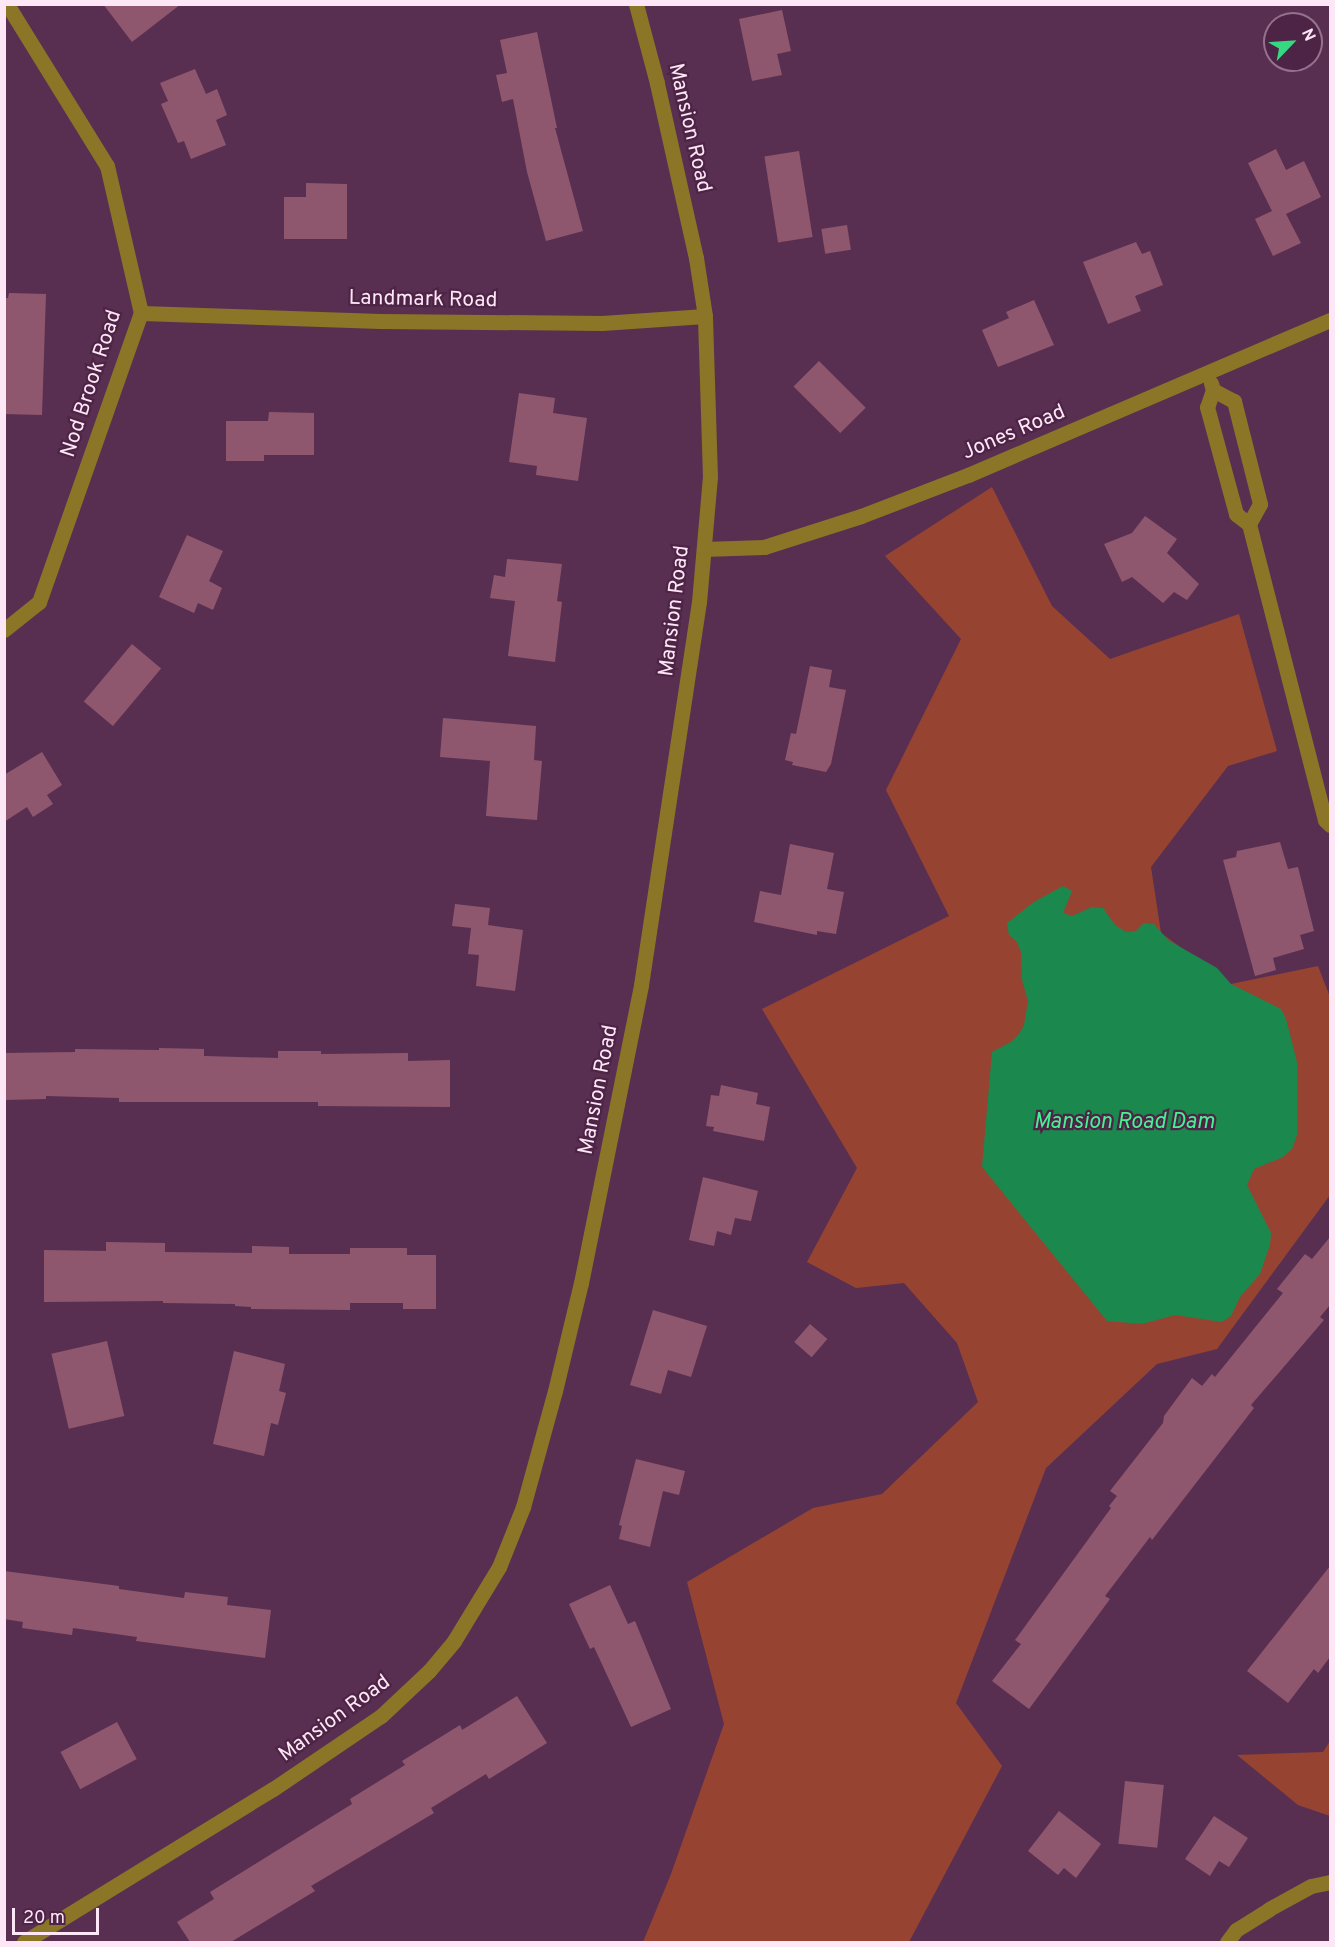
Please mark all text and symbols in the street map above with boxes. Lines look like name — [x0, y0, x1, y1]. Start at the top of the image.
north arrow — [1263, 12, 1323, 72]
text: N — [1296, 26, 1319, 45]
street label: Mansion Road — [662, 61, 716, 195]
street label: Landmark Road — [348, 286, 498, 314]
street label: Nod Brook Road — [56, 307, 128, 461]
street label: Jones Road — [959, 400, 1069, 466]
street label: Mansion Road — [654, 544, 696, 678]
street label: Mansion Road — [574, 1023, 624, 1157]
water label: Mansion Road Dam — [1034, 1110, 1214, 1136]
street label: Mansion Road — [274, 1670, 396, 1768]
scale bar — [15, 1896, 102, 1934]
text: 20 m — [23, 1907, 65, 1930]

